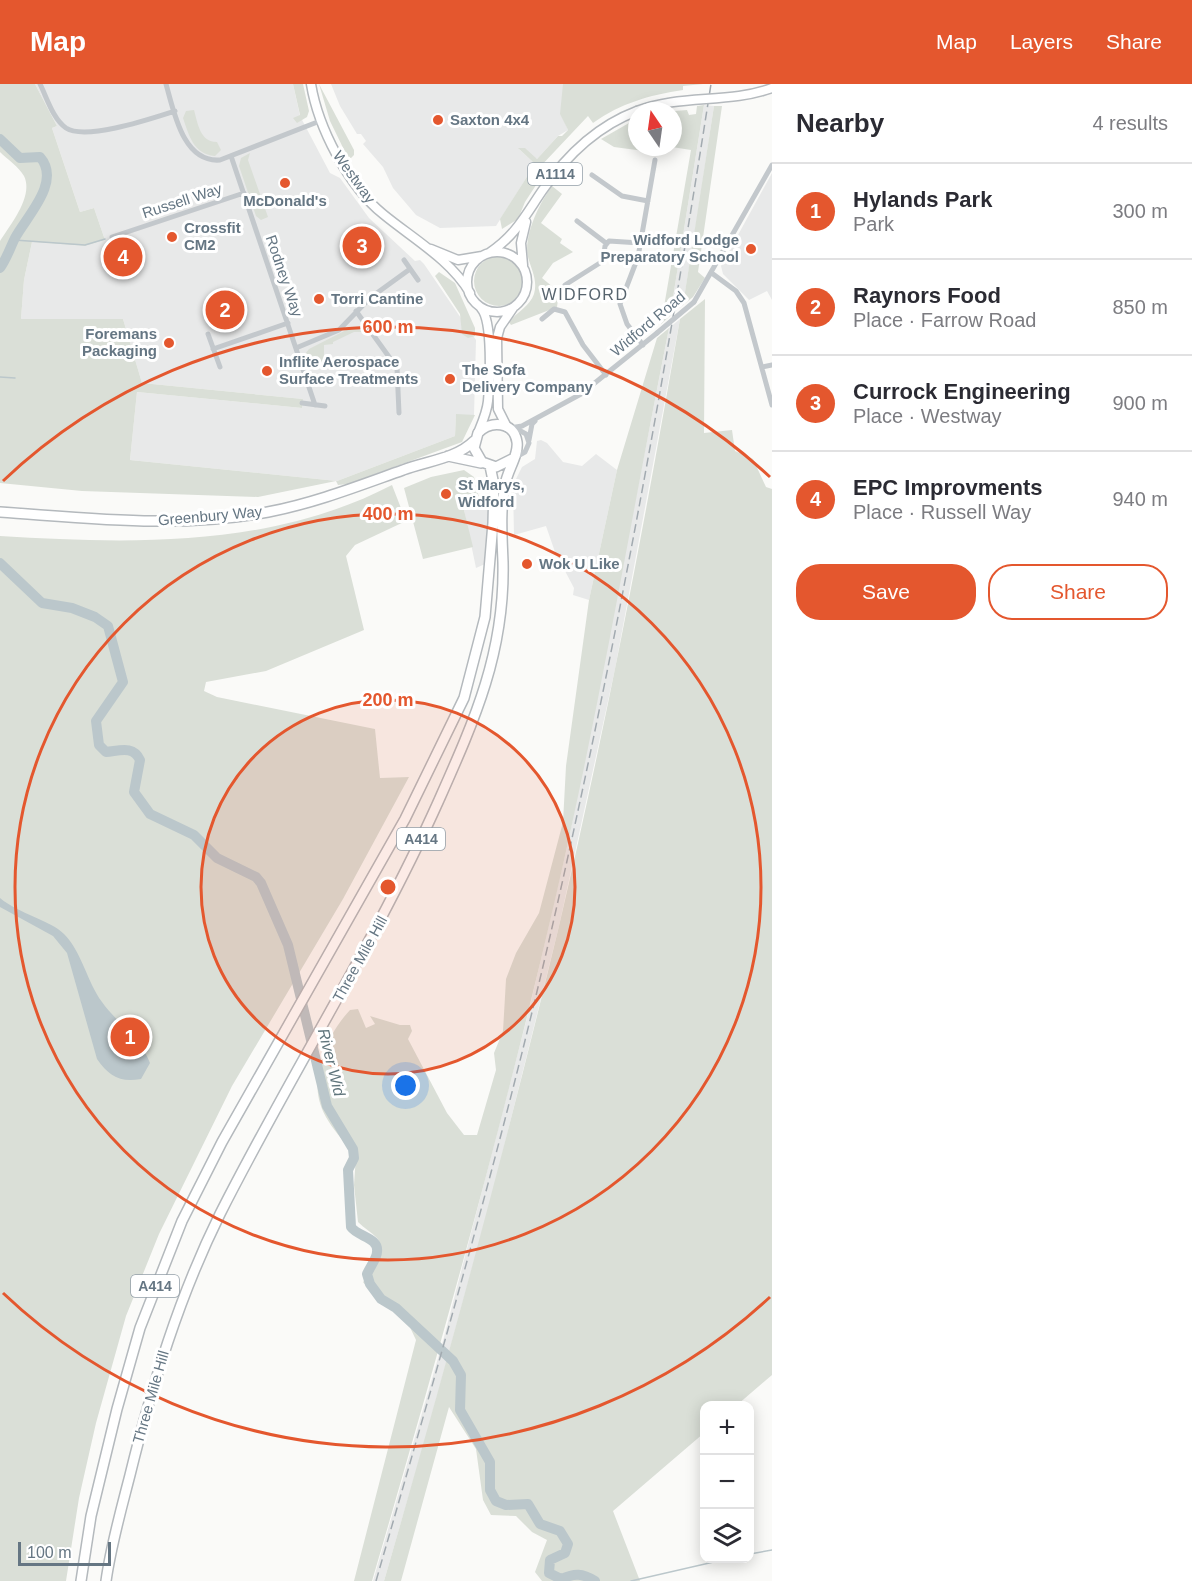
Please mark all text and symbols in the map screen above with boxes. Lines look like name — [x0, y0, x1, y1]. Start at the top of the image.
text: Map — [30, 26, 86, 57]
text: Map — [936, 30, 977, 53]
text: Layers — [1010, 30, 1073, 53]
text: Share — [1106, 30, 1162, 53]
north arrow — [628, 102, 682, 156]
text: Nearby — [796, 108, 884, 138]
place label: Saxton 4x4 — [450, 111, 530, 128]
text: 4 results — [1092, 112, 1168, 134]
marker: Saxton 4x4 — [431, 113, 445, 127]
street label: Westway — [330, 147, 379, 207]
road number: A1114 — [528, 163, 582, 185]
marker: McDonald's — [278, 176, 292, 190]
street label: Russell Way — [140, 179, 224, 221]
text: Hylands Park — [853, 187, 992, 212]
place label: McDonald's — [243, 192, 327, 209]
text: 1 — [810, 200, 821, 222]
text: 300 m — [1112, 200, 1168, 222]
text: Park — [853, 213, 894, 235]
place label: Crossfit CM2 — [184, 219, 241, 253]
pin: 3 — [342, 224, 382, 268]
marker: Crossfit CM2 — [165, 230, 179, 244]
place label: Widford Lodge Preparatory School — [601, 231, 739, 265]
street label: Rodney Way — [263, 233, 307, 319]
pin: 4 — [104, 234, 142, 279]
marker: Widford Lodge Preparatory School — [744, 242, 758, 256]
text: Raynors Food — [853, 283, 1001, 308]
district label: WIDFORD — [542, 286, 628, 303]
pin: 2 — [206, 288, 244, 332]
street label: Widford Road — [607, 288, 688, 360]
place label: Torri Cantine — [331, 290, 423, 307]
marker: Torri Cantine — [312, 292, 326, 306]
text: 2 — [810, 296, 821, 318]
text: 850 m — [1112, 296, 1168, 318]
text: Place · Farrow Road — [853, 309, 1036, 331]
text: 600 m — [362, 317, 414, 337]
place label: Foremans Packaging — [82, 325, 157, 359]
marker: Foremans Packaging — [162, 336, 176, 350]
place label: Inflite Aerospace Surface Treatments — [279, 353, 418, 387]
place label: The Sofa Delivery Company — [462, 361, 594, 395]
marker: Inflite Aerospace Surface Treatments — [260, 364, 274, 378]
marker: The Sofa Delivery Company — [443, 372, 457, 386]
text: Currock Engineering — [853, 379, 1071, 404]
text: 3 — [810, 392, 821, 414]
text: 900 m — [1112, 392, 1168, 414]
text: Place · Westway — [853, 405, 1002, 427]
text: EPC Improvments — [853, 475, 1043, 500]
place label: St Marys, Widford — [458, 476, 525, 510]
marker: St Marys, Widford — [439, 487, 453, 501]
text: 4 — [810, 488, 821, 510]
text: 940 m — [1112, 488, 1168, 510]
text: Place · Russell Way — [853, 501, 1031, 523]
street label: Greenbury Way — [157, 502, 263, 529]
text: 400 m — [362, 504, 414, 524]
place label: Wok U Like — [539, 555, 620, 572]
marker: Wok U Like — [520, 557, 534, 571]
button: Save — [796, 564, 976, 620]
button: Share — [988, 564, 1168, 620]
text: 200 m — [362, 690, 414, 710]
road number: A414 — [397, 828, 445, 850]
centre of rings — [378, 877, 398, 897]
street label: Three Mile Hill — [329, 913, 390, 1005]
pin: 1 — [110, 1014, 150, 1060]
water label: River Wid — [315, 1026, 348, 1099]
your location — [391, 1071, 420, 1100]
road number: A414 — [131, 1275, 179, 1297]
street label: Three Mile Hill — [129, 1348, 172, 1445]
map controls — [700, 1401, 754, 1563]
button: + — [700, 1401, 754, 1455]
button: − — [700, 1455, 754, 1509]
button: layers — [700, 1509, 754, 1563]
scale bar — [18, 1539, 111, 1566]
text: 100 m — [27, 1544, 71, 1561]

